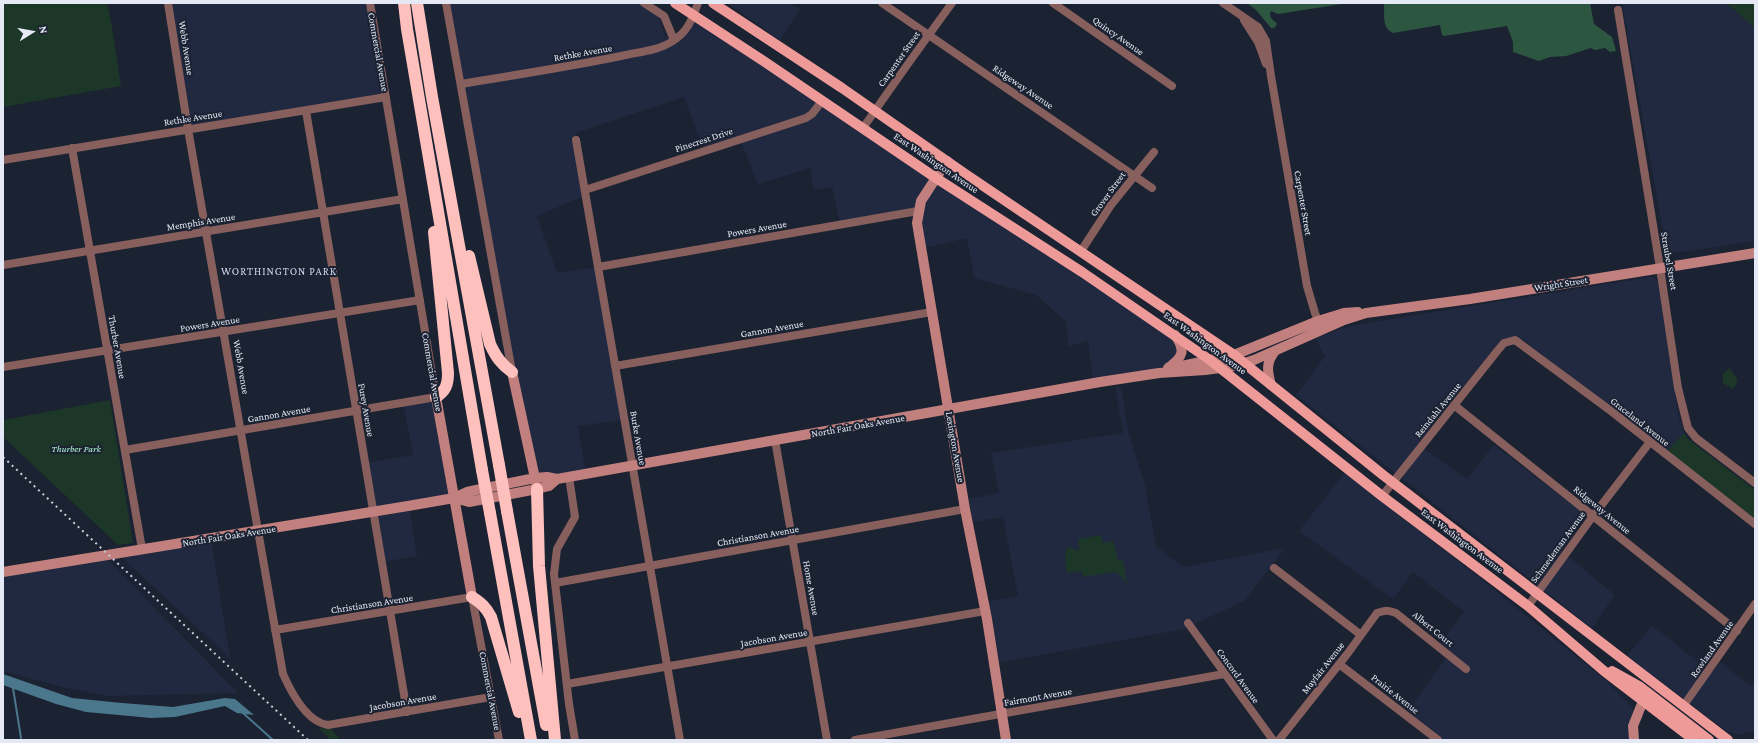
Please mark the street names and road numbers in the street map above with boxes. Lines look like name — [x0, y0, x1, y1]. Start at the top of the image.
street label: Commercial Avenue — [365, 12, 391, 92]
street label: Quincy Avenue — [1090, 14, 1146, 58]
street label: Webb Avenue — [176, 20, 196, 76]
street label: Carpenter Street — [875, 29, 923, 89]
street label: Rethke Avenue — [553, 42, 613, 64]
street label: Ridgeway Avenue — [990, 62, 1056, 112]
street label: Rethke Avenue — [163, 107, 223, 129]
street label: Pinecrest Drive — [674, 125, 734, 155]
street label: East Washington Avenue — [891, 130, 981, 196]
street label: Grover Street — [1088, 169, 1128, 219]
street label: Carpenter Street — [1291, 170, 1315, 236]
street label: Memphis Avenue — [166, 211, 236, 233]
street label: Powers Avenue — [726, 218, 788, 240]
street label: Straubel Street — [1658, 231, 1680, 291]
street label: Wright Street — [1533, 274, 1589, 294]
street label: East Washington Avenue — [1161, 309, 1249, 377]
street label: Powers Avenue — [179, 313, 241, 335]
street label: Thurber Avenue — [106, 314, 128, 380]
street label: Gannon Avenue — [740, 318, 804, 340]
street label: Commercial Avenue — [419, 332, 445, 412]
street label: Webb Avenue — [230, 339, 252, 395]
street label: Reindahl Avenue — [1412, 380, 1464, 440]
street label: Furey Avenue — [355, 383, 377, 437]
street label: Graceland Avenue — [1608, 395, 1672, 449]
street label: Gannon Avenue — [247, 403, 311, 425]
street label: Burke Avenue — [627, 410, 649, 466]
street label: Lexington Avenue — [943, 411, 967, 483]
street label: North Fair Oaks Avenue — [811, 412, 905, 440]
street label: Ridgeway Avenue — [1571, 483, 1633, 537]
street label: East Washington Avenue — [1419, 506, 1505, 576]
street label: Schmedeman Avenue — [1528, 509, 1588, 585]
street label: North Fair Oaks Avenue — [182, 523, 276, 549]
street label: Christianson Avenue — [716, 523, 800, 549]
street label: Home Avenue — [800, 560, 822, 616]
street label: Christianson Avenue — [330, 592, 414, 616]
street label: Albert Court — [1410, 609, 1456, 649]
street label: Rowland Avenue — [1688, 618, 1736, 680]
street label: Jacobson Avenue — [740, 626, 808, 650]
street label: Mayfair Avenue — [1299, 640, 1347, 696]
street label: Concord Avenue — [1214, 646, 1262, 706]
street label: Commercial Avenue — [476, 651, 504, 731]
street label: Prairie Avenue — [1369, 672, 1421, 716]
street label: Fairmont Avenue — [1003, 685, 1073, 709]
street label: Jacobson Avenue — [369, 690, 437, 714]

